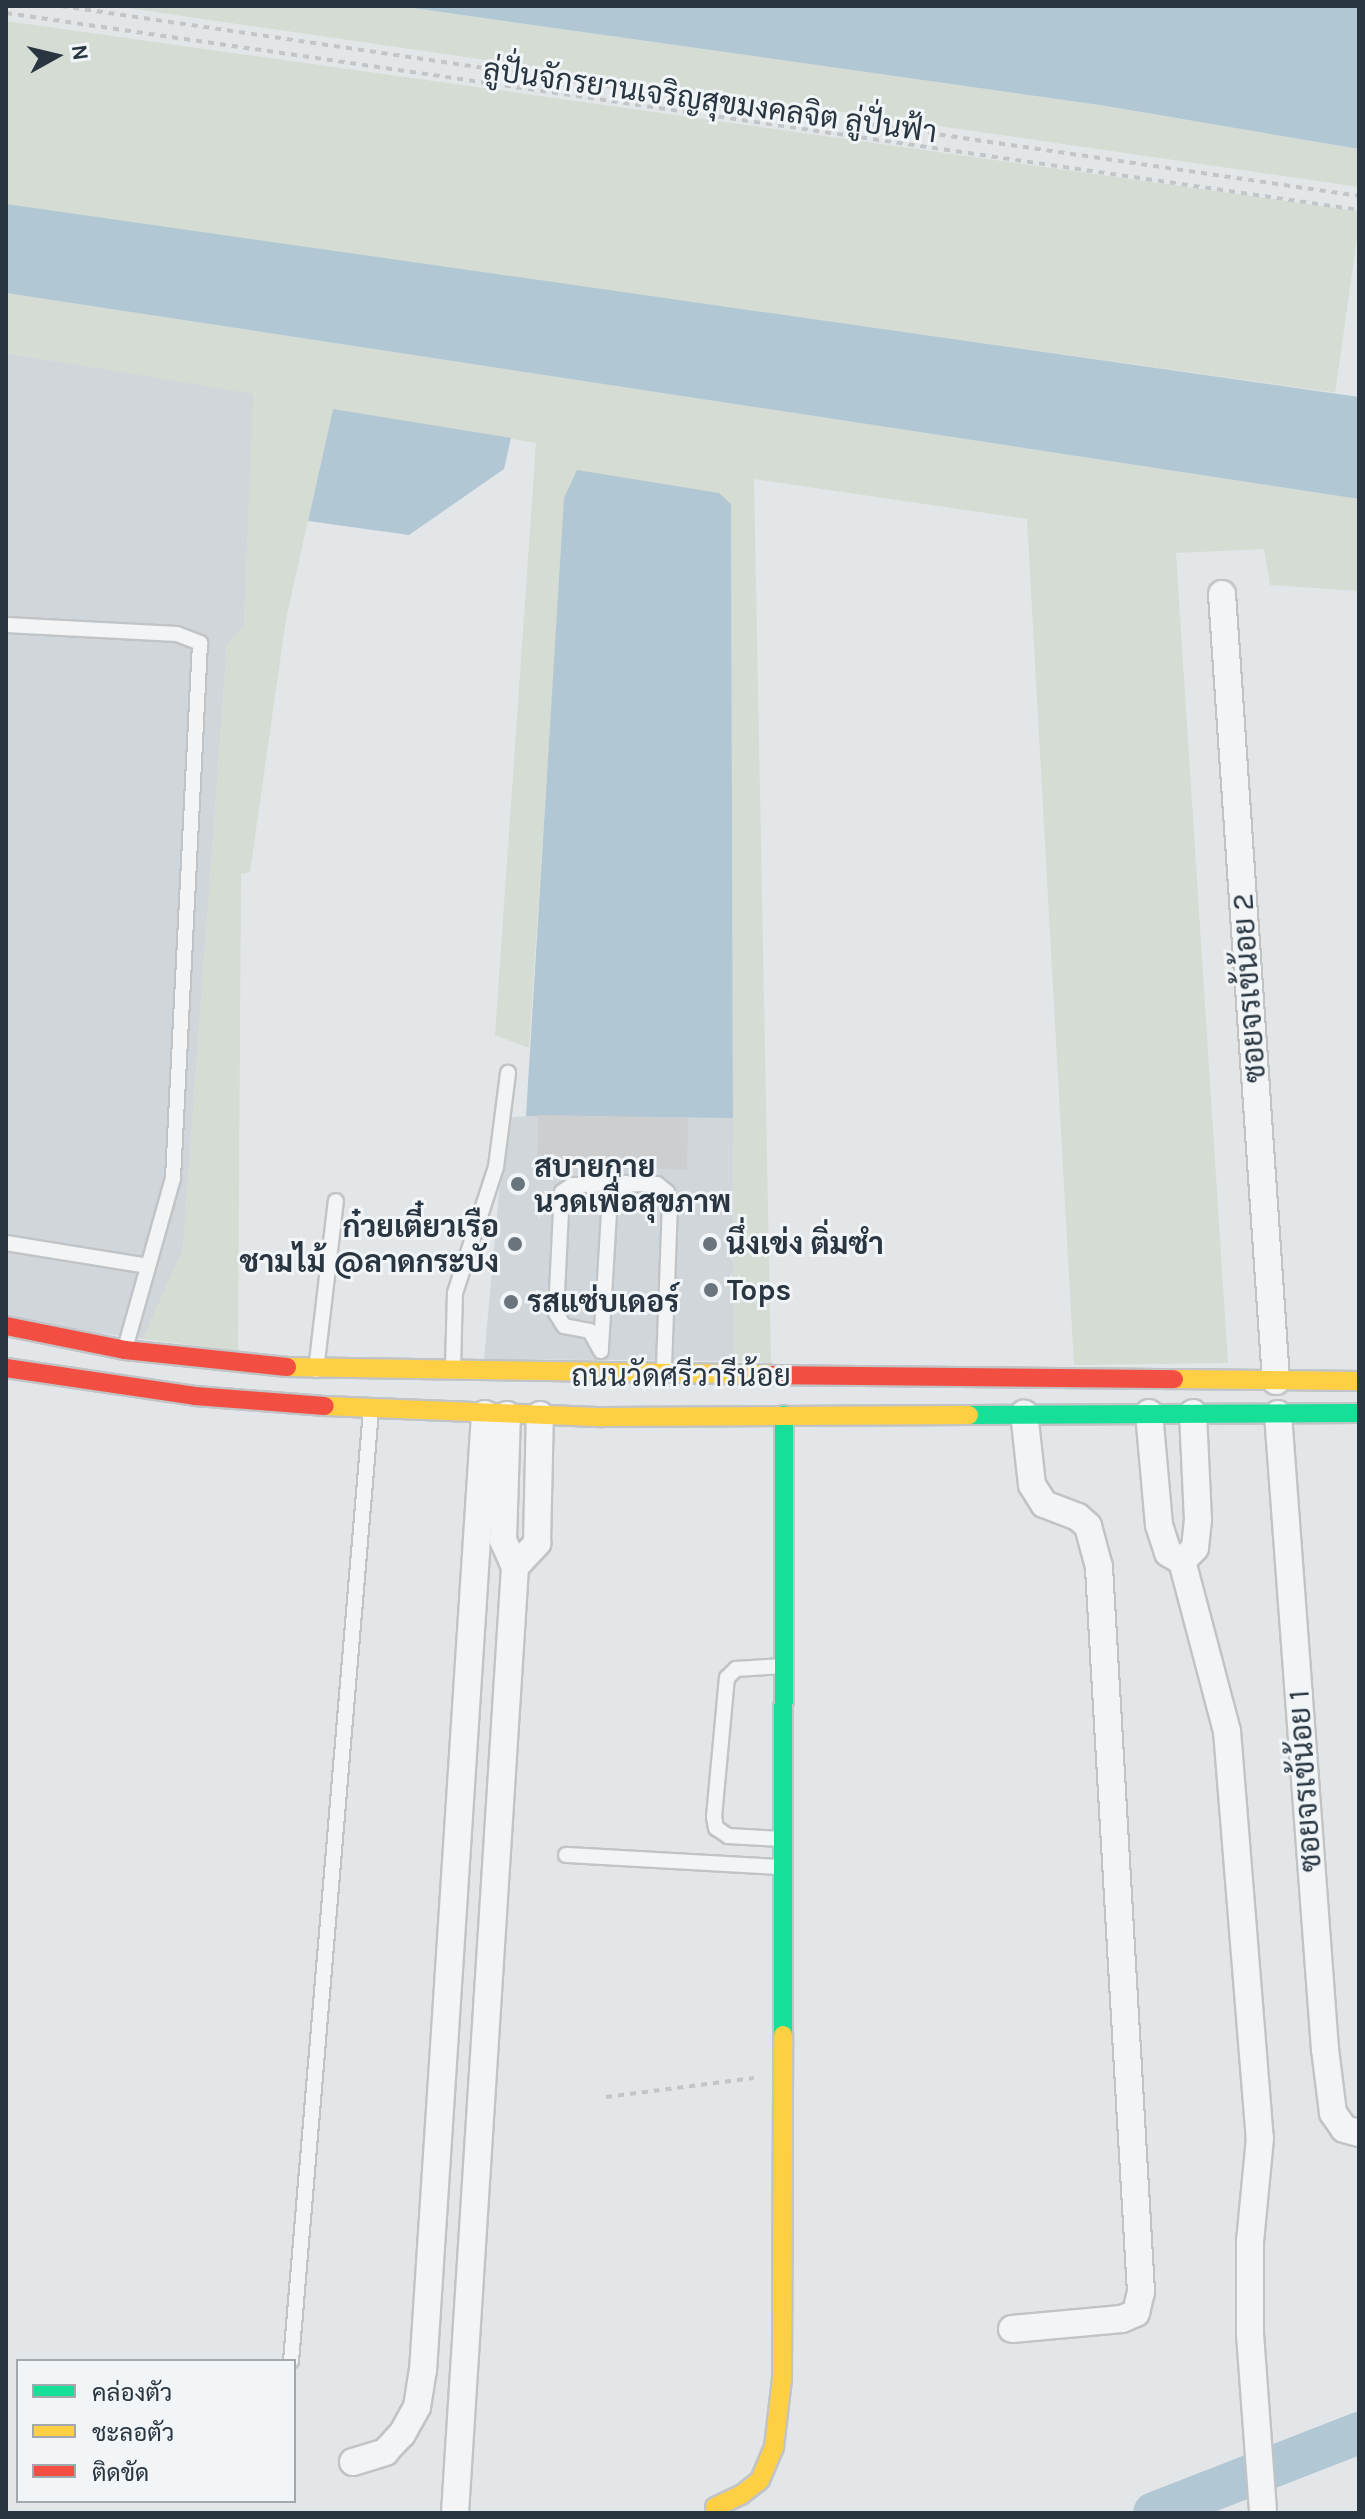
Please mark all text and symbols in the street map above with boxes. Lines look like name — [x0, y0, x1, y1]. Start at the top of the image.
north arrow — [16, 16, 96, 96]
text: N — [66, 43, 94, 62]
street label: ลู่ปั่นจักรยานเจริญสุขมงคลจิต ลู่ปั่นฟ้า — [481, 51, 939, 151]
street label: ซอยจรเข้น้อย 2 — [1224, 892, 1274, 1084]
place label: สบายกาย นวดเพื่อสุขภาพ — [534, 1149, 731, 1220]
marker: สบายกาย นวดเพื่อสุขภาพ — [509, 1175, 527, 1193]
place label: ก๋วยเตี๋ยวเรือ ชามไม้ @ลาดกระบัง — [240, 1209, 499, 1280]
place label: นึ่งเข่ง ติ่มซำ — [726, 1226, 884, 1262]
marker: ก๋วยเตี๋ยวเรือ ชามไม้ @ลาดกระบัง — [506, 1235, 524, 1253]
marker: นึ่งเข่ง ติ่มซำ — [701, 1235, 719, 1253]
place label: Tops — [727, 1272, 791, 1308]
marker: Tops — [702, 1281, 720, 1299]
place label: รสแซ่บเดอร์ — [527, 1284, 679, 1320]
marker: รสแซ่บเดอร์ — [502, 1293, 520, 1311]
street label: ถนนวัดศรีวารีน้อย — [571, 1358, 791, 1394]
street label: ซอยจรเข้น้อย 1 — [1281, 1689, 1329, 1873]
legend — [16, 2359, 296, 2503]
text: คล่องตัว — [92, 2379, 172, 2407]
text: ชะลอตัว — [92, 2419, 174, 2447]
text: ติดขัด — [92, 2459, 149, 2487]

